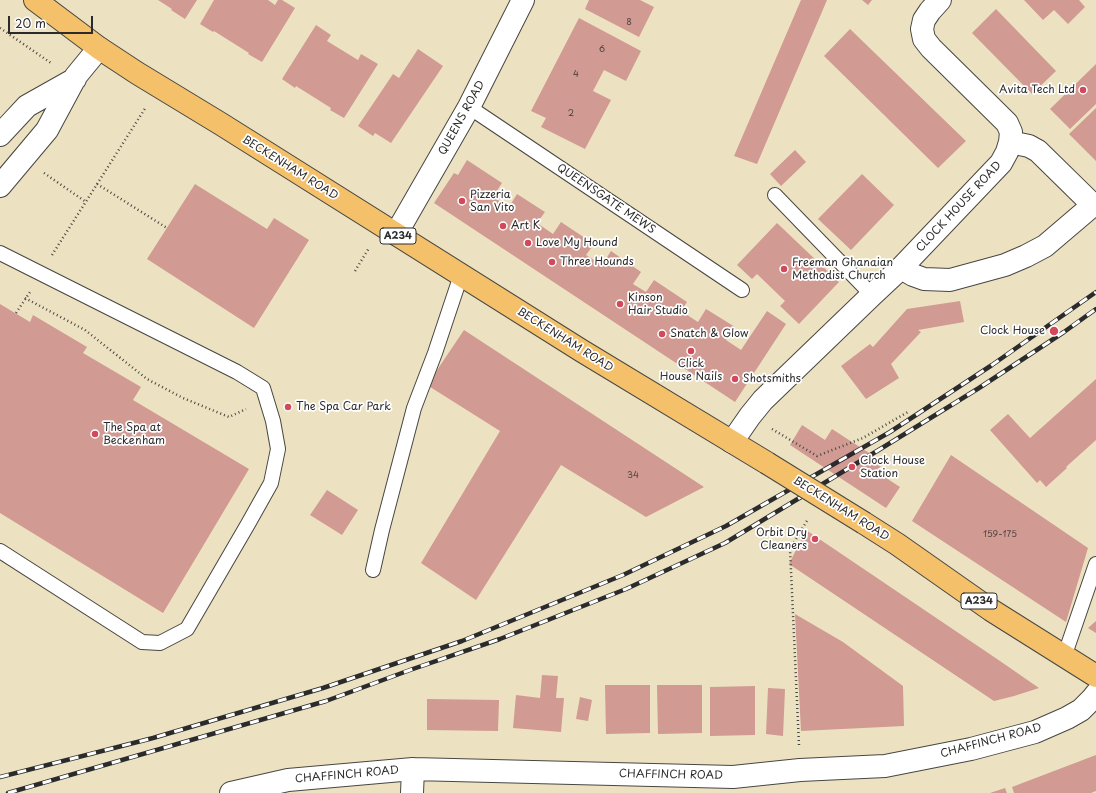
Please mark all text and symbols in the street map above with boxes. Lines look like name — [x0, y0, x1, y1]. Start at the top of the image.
scale bar — [10, 8, 95, 34]
text: 20 m — [15, 14, 46, 32]
house number: 8 — [626, 18, 632, 28]
house number: 6 — [599, 45, 605, 55]
house number: 4 — [573, 70, 579, 80]
street label: QUEENS ROAD — [436, 78, 488, 158]
place label: Avita Tech Ltd — [999, 83, 1075, 97]
marker: Avita Tech Ltd — [1078, 85, 1088, 95]
house number: 2 — [568, 109, 574, 119]
street label: BECKENHAM ROAD — [240, 133, 340, 203]
street label: CLOCK HOUSE ROAD — [914, 159, 1004, 255]
street label: QUEENSGATE MEWS — [554, 161, 658, 237]
place label: Pizzeria San Vito — [470, 188, 514, 214]
marker: Pizzeria San Vito — [457, 196, 467, 206]
place label: Art K — [511, 219, 540, 233]
marker: Art K — [498, 221, 508, 231]
road number: A234 — [380, 228, 416, 244]
place label: Love My Hound — [536, 236, 618, 250]
marker: Love My Hound — [523, 238, 533, 248]
place label: Three Hounds — [560, 255, 634, 269]
place label: Freeman Ghanaian Methodist Church — [792, 256, 893, 282]
marker: Three Hounds — [547, 257, 557, 267]
marker: Freeman Ghanaian Methodist Church — [779, 264, 789, 274]
place label: Kinson Hair Studio — [628, 291, 688, 317]
marker: Kinson Hair Studio — [615, 299, 625, 309]
street label: BECKENHAM ROAD — [515, 305, 615, 375]
place label: Clock House — [980, 324, 1045, 338]
marker: Clock House — [1048, 325, 1060, 337]
place label: Snatch & Glow — [670, 327, 749, 341]
marker: Snatch & Glow — [657, 329, 667, 339]
marker: Click House Nails — [686, 346, 696, 356]
place label: Click House Nails — [660, 357, 722, 383]
place label: Shotsmiths — [743, 372, 801, 386]
marker: Shotsmiths — [730, 374, 740, 384]
place label: The Spa Car Park — [296, 400, 391, 414]
marker: The Spa Car Park — [283, 402, 293, 412]
place label: The Spa at Beckenham — [103, 421, 165, 447]
marker: The Spa at Beckenham — [90, 429, 100, 439]
place label: Clock House Station — [860, 454, 925, 480]
marker: Clock House Station — [847, 462, 857, 472]
house number: 34 — [627, 471, 639, 481]
street label: BECKENHAM ROAD — [791, 474, 891, 544]
place label: Orbit Dry Cleaners — [756, 526, 807, 552]
house number: 159-175 — [983, 530, 1017, 540]
marker: Orbit Dry Cleaners — [810, 534, 820, 544]
road number: A234 — [961, 593, 997, 609]
street label: CHAFFINCH ROAD — [939, 721, 1043, 761]
street label: CHAFFINCH ROAD — [295, 764, 399, 786]
street label: CHAFFINCH ROAD — [619, 767, 723, 783]

